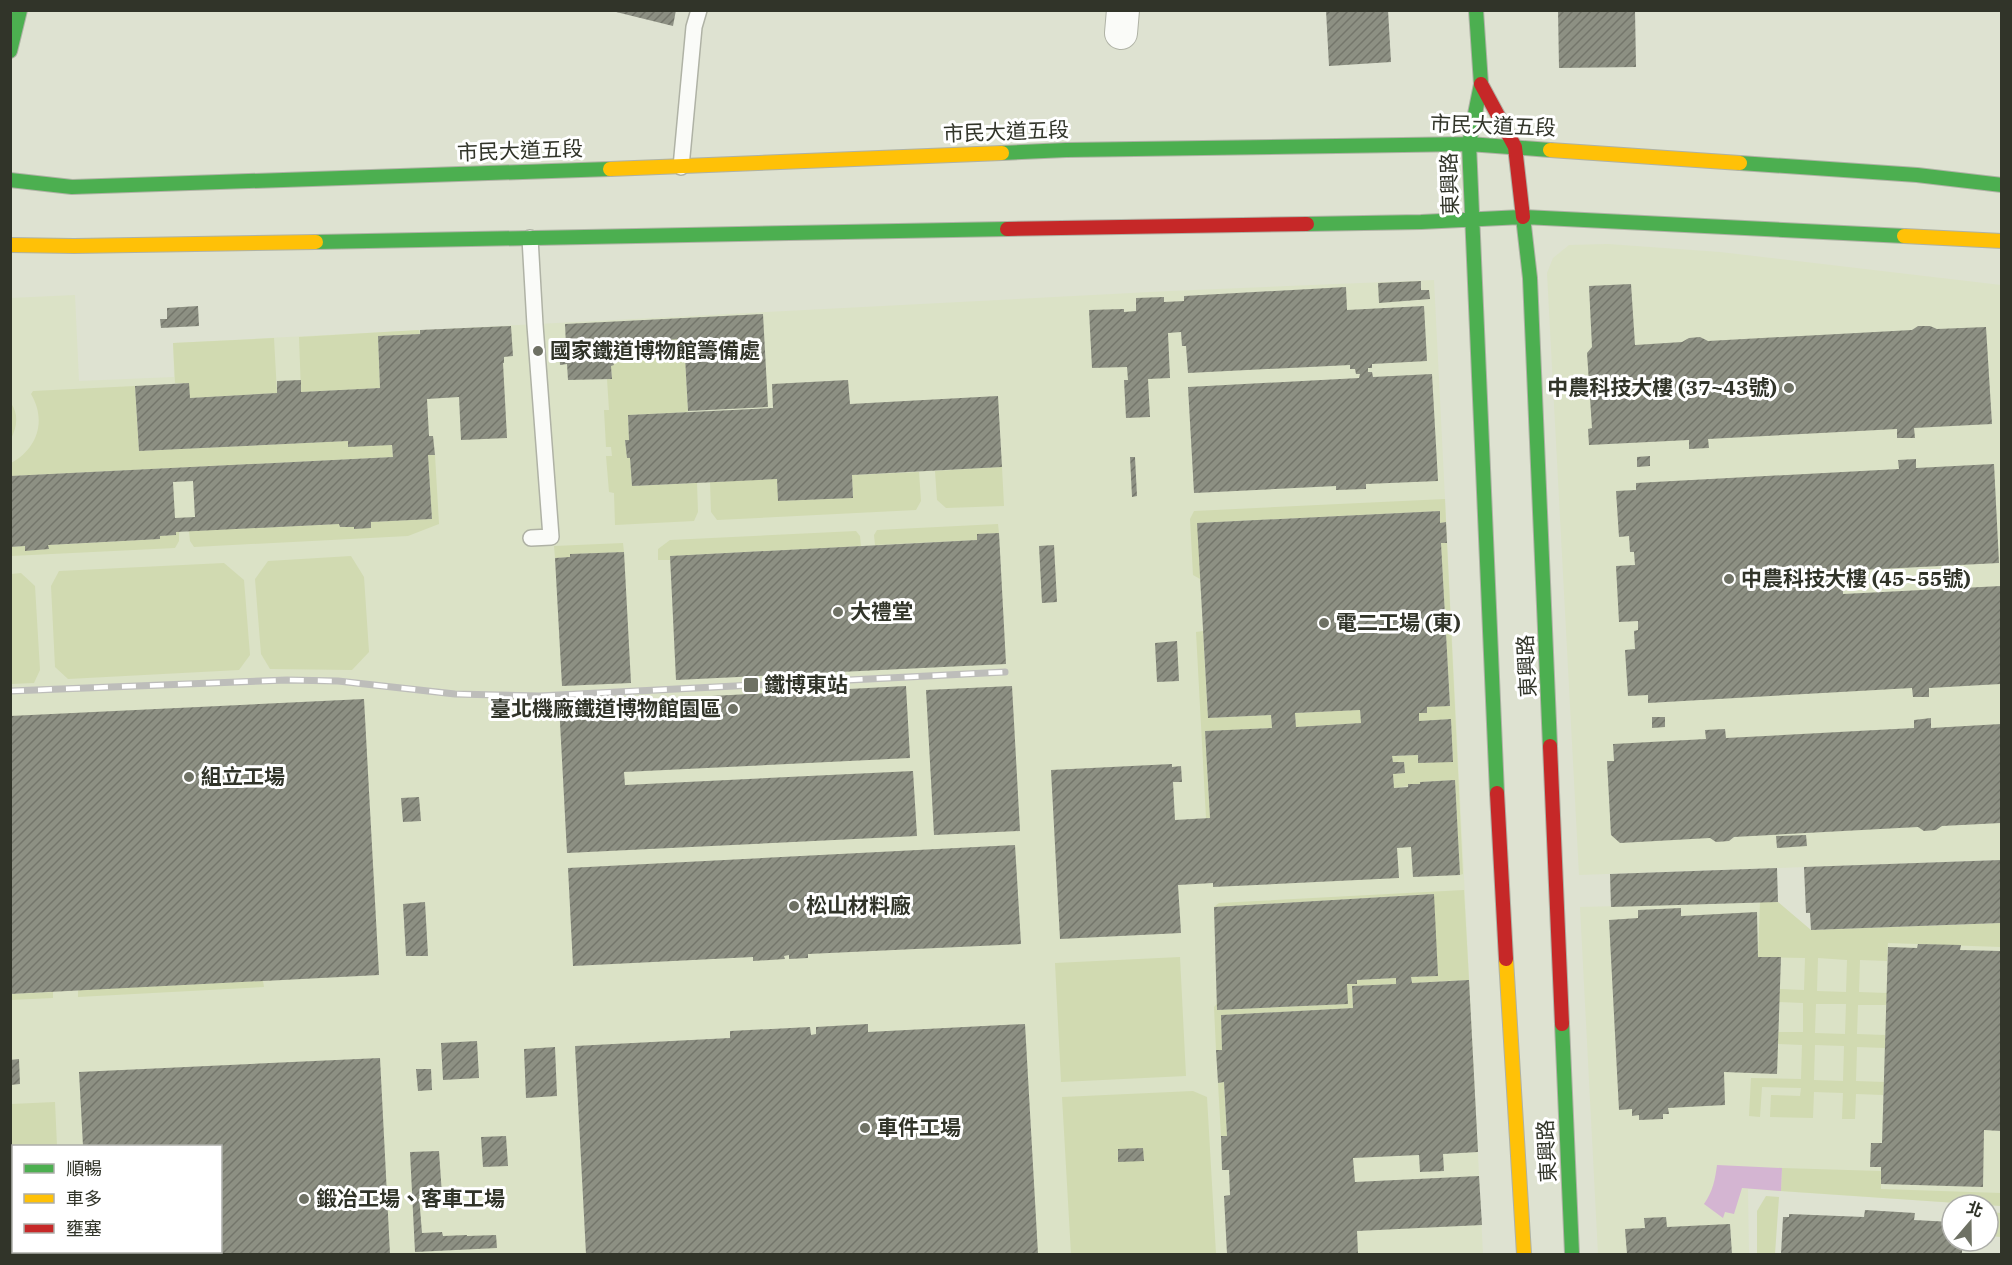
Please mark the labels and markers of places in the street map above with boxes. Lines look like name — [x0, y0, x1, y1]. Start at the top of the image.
place label: 國家鐵道博物館籌備處 — [550, 336, 760, 364]
marker: 國家鐵道博物館籌備處 — [531, 344, 545, 358]
place label: 中農科技大樓 (37~43號) — [1547, 373, 1777, 401]
marker: 中農科技大樓 (37~43號) — [1782, 381, 1796, 395]
place label: 中農科技大樓 (45~55號) — [1741, 564, 1971, 592]
marker: 中農科技大樓 (45~55號) — [1722, 572, 1736, 586]
place label: 大禮堂 — [850, 597, 913, 625]
marker: 大禮堂 — [831, 605, 845, 619]
place label: 電二工場 (東) — [1336, 608, 1461, 636]
marker: 電二工場 (東) — [1317, 616, 1331, 630]
place label: 鐵博東站 — [764, 670, 848, 698]
marker: 鐵博東站 — [742, 676, 760, 694]
place label: 臺北機廠鐵道博物館園區 — [490, 694, 721, 722]
marker: 臺北機廠鐵道博物館園區 — [726, 702, 740, 716]
place label: 組立工場 — [201, 762, 285, 790]
marker: 組立工場 — [182, 770, 196, 784]
place label: 松山材料廠 — [806, 891, 911, 919]
marker: 松山材料廠 — [787, 899, 801, 913]
place label: 車件工場 — [877, 1113, 961, 1141]
marker: 車件工場 — [858, 1121, 872, 1135]
place label: 鍛冶工場、客車工場 — [316, 1184, 505, 1212]
marker: 鍛冶工場、客車工場 — [297, 1192, 311, 1206]

